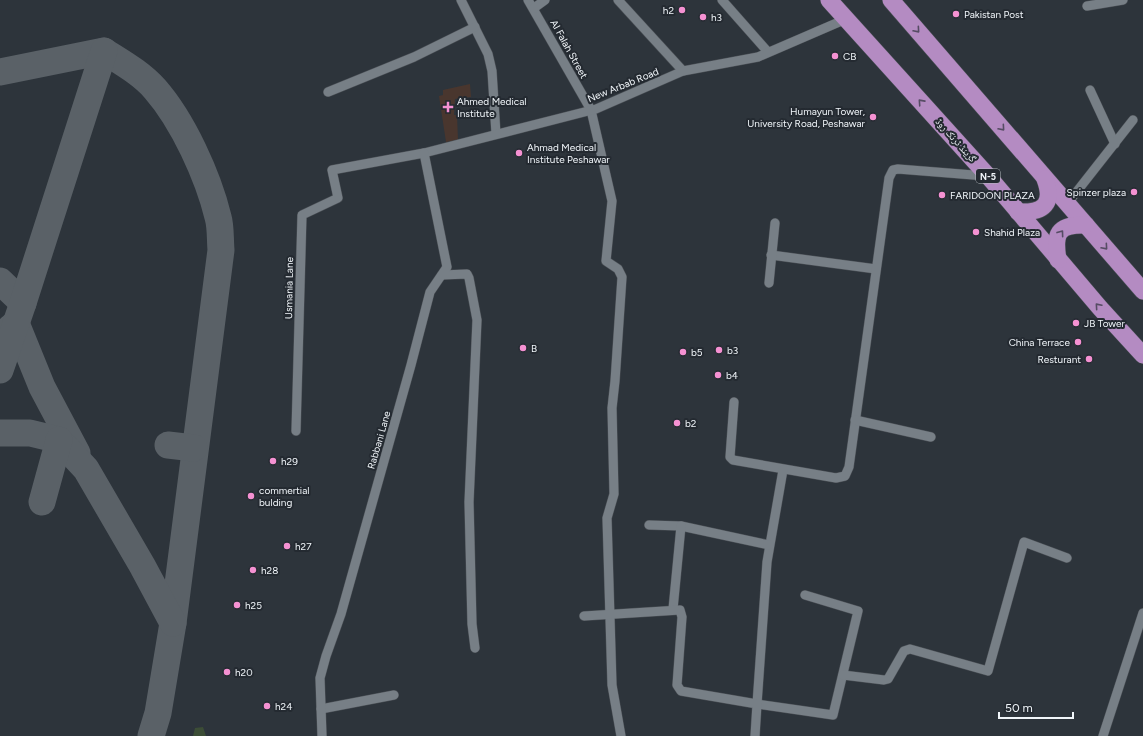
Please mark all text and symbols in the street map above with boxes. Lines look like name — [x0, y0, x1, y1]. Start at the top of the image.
place label: h2 — [663, 4, 674, 17]
marker: h2 — [677, 5, 687, 15]
place label: Pakistan Post — [964, 8, 1024, 21]
marker: Pakistan Post — [951, 9, 961, 19]
place label: h3 — [711, 11, 722, 24]
marker: h3 — [698, 12, 708, 22]
street label: Al Falah Street — [547, 17, 591, 81]
one-way arrow — [912, 25, 919, 32]
place label: CB — [843, 50, 856, 63]
marker: CB — [830, 51, 840, 61]
street label: New Arbab Road — [585, 65, 661, 105]
place label: Ahmed Medical Institute — [457, 95, 526, 120]
one-way arrow — [918, 99, 926, 107]
marker: Ahmed Medical Institute — [442, 101, 454, 113]
place label: Humayun Tower, University Road, Peshawar — [747, 105, 866, 130]
marker: Humayun Tower, University Road, Peshawar — [868, 112, 878, 122]
street label: گرینڈ ٹرنک روڈ — [933, 115, 980, 165]
one-way arrow — [997, 123, 1004, 131]
place label: Ahmad Medical Institute Peshawar — [527, 141, 610, 166]
marker: Ahmad Medical Institute Peshawar — [514, 148, 524, 158]
road number: N-5 — [976, 169, 1000, 183]
place label: Spinzer plaza — [1067, 186, 1126, 199]
marker: Spinzer plaza — [1129, 187, 1139, 197]
place label: FARIDOON PLAZA — [950, 189, 1035, 202]
marker: FARIDOON PLAZA — [937, 190, 947, 200]
place label: Shahid Plaza — [984, 226, 1040, 239]
marker: Shahid Plaza — [971, 227, 981, 237]
one-way arrow — [1056, 231, 1063, 238]
one-way arrow — [1101, 243, 1108, 250]
street label: Usmania Lane — [282, 256, 296, 319]
one-way arrow — [1095, 303, 1102, 311]
place label: JB Tower — [1084, 317, 1125, 330]
marker: JB Tower — [1071, 318, 1081, 328]
place label: China Terrace — [1009, 336, 1071, 349]
marker: China Terrace — [1073, 337, 1083, 347]
place label: B — [531, 342, 537, 355]
marker: B — [518, 343, 528, 353]
place label: b3 — [727, 344, 738, 357]
marker: b3 — [714, 345, 724, 355]
place label: b5 — [691, 346, 703, 359]
marker: b5 — [678, 347, 688, 357]
place label: Resturant — [1037, 353, 1081, 366]
marker: Resturant — [1084, 354, 1094, 364]
place label: b4 — [726, 369, 738, 382]
marker: b4 — [713, 370, 723, 380]
street label: Rabbani Lane — [364, 409, 394, 471]
place label: b2 — [685, 417, 696, 430]
marker: b2 — [672, 418, 682, 428]
place label: h29 — [281, 455, 298, 468]
marker: h29 — [268, 456, 278, 466]
place label: commertial bulding — [259, 484, 309, 509]
marker: commertial bulding — [246, 491, 256, 501]
place label: h27 — [295, 540, 312, 553]
marker: h27 — [282, 541, 292, 551]
place label: h28 — [261, 564, 278, 577]
marker: h28 — [248, 565, 258, 575]
place label: h25 — [245, 599, 262, 612]
marker: h25 — [232, 600, 242, 610]
place label: h20 — [235, 666, 253, 679]
marker: h20 — [222, 667, 232, 677]
scale bar — [999, 694, 1073, 720]
place label: h24 — [275, 700, 292, 713]
marker: h24 — [262, 701, 272, 711]
text: 50 m — [1005, 701, 1033, 715]

